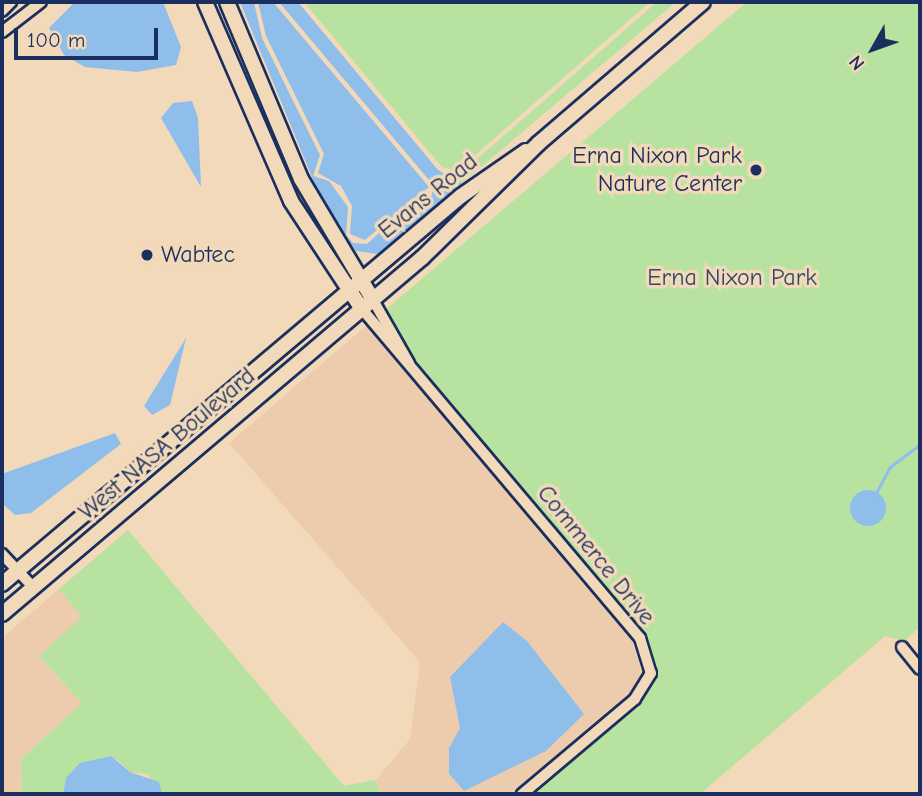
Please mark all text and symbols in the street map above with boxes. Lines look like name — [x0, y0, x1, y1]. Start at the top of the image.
scale bar — [18, 14, 161, 58]
north arrow — [838, 14, 908, 84]
text: 100 m — [27, 28, 85, 52]
text: N — [845, 51, 869, 74]
place label: Erna Nixon Park Nature Center — [572, 142, 742, 198]
street label: Evans Road — [373, 147, 483, 245]
marker: Erna Nixon Park Nature Center — [748, 162, 764, 178]
place label: Wabtec — [161, 241, 235, 269]
marker: Wabtec — [139, 247, 155, 263]
park label: Erna Nixon Park — [647, 264, 817, 292]
street label: West NASA Boulevard — [73, 362, 261, 526]
street label: Commerce Drive — [531, 479, 661, 631]

